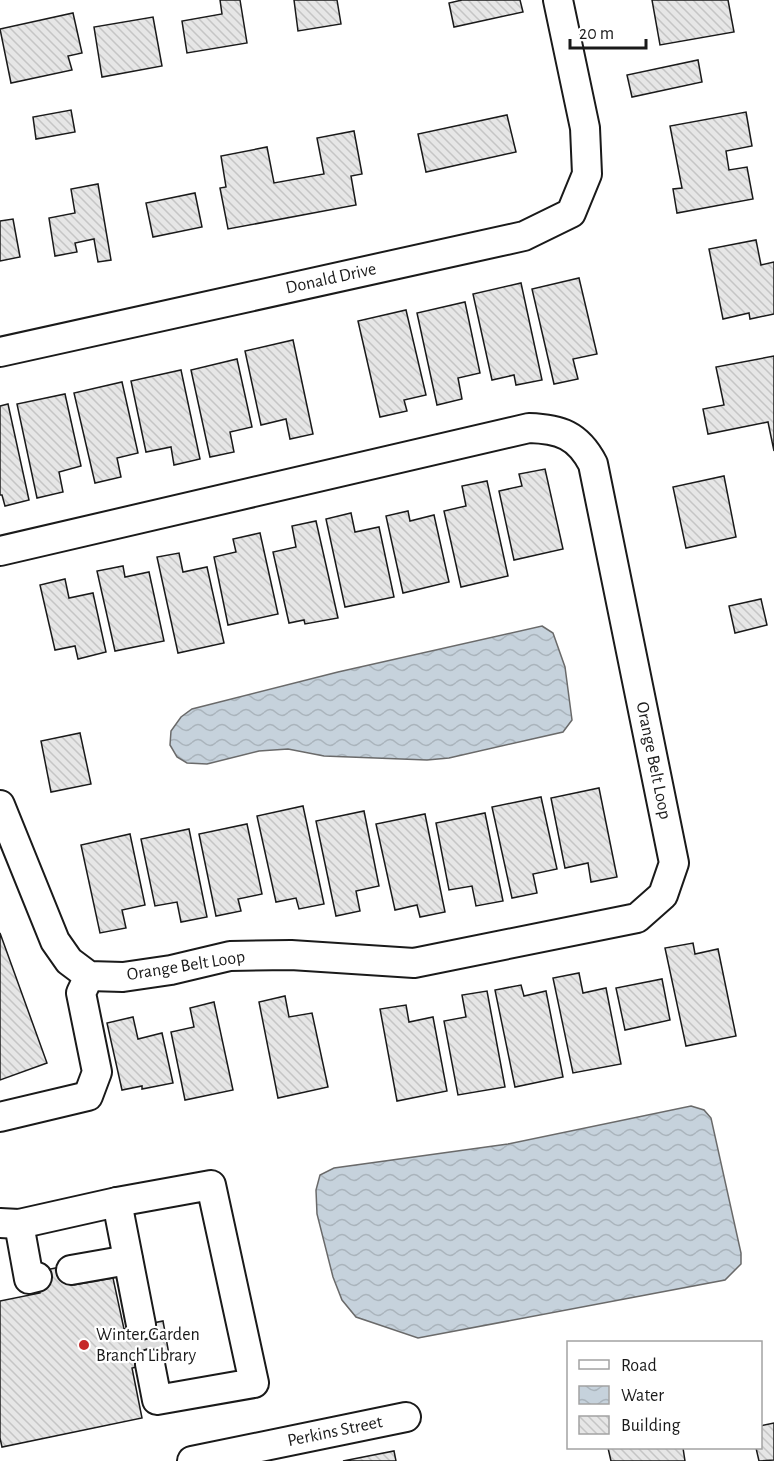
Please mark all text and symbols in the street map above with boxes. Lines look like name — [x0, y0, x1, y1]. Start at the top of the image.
scale bar — [570, 12, 646, 50]
text: 20 m — [579, 25, 614, 43]
street label: Donald Drive — [284, 260, 378, 297]
street label: Orange Belt Loop — [632, 700, 674, 821]
street label: Orange Belt Loop — [126, 948, 246, 984]
place label: Winter Garden Branch Library — [96, 1326, 200, 1365]
marker: Winter Garden Branch Library — [77, 1338, 91, 1352]
legend — [567, 1341, 762, 1449]
text: Road — [621, 1357, 657, 1375]
text: Water — [621, 1387, 664, 1405]
street label: Perkins Street — [286, 1413, 384, 1450]
text: Building — [621, 1417, 681, 1435]

